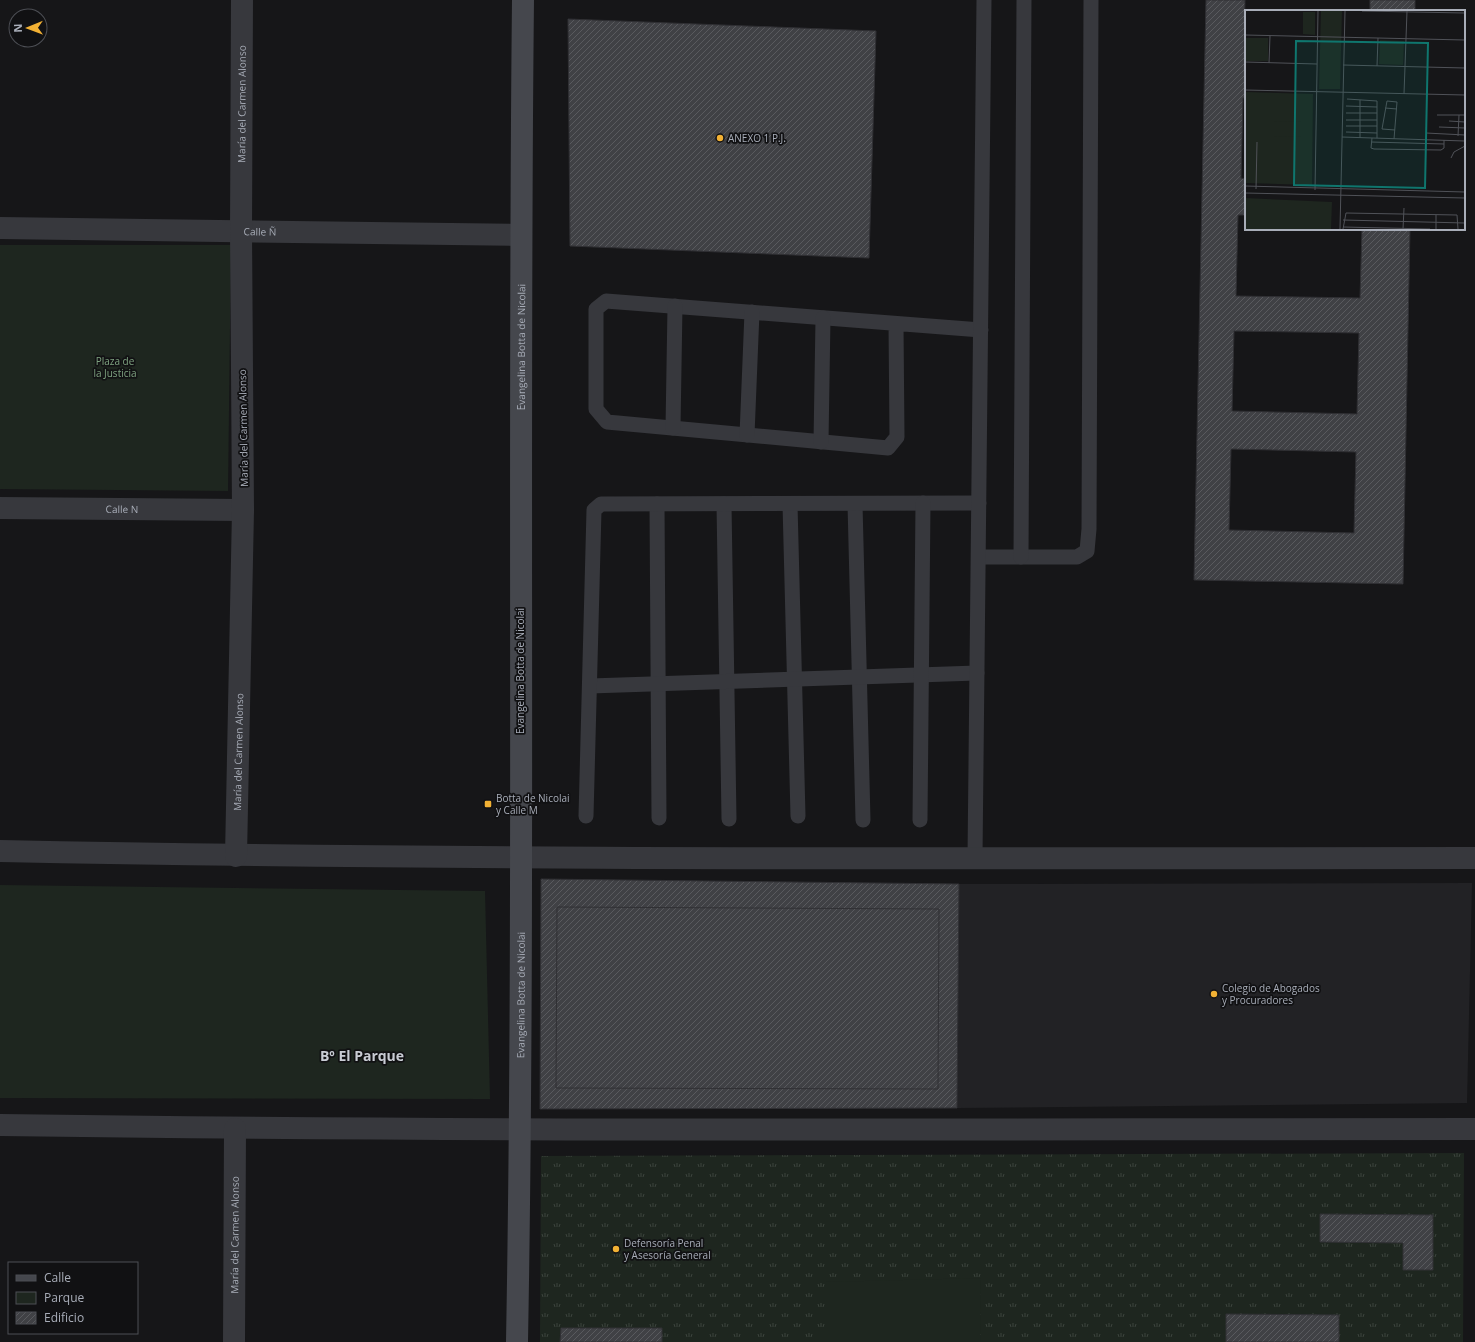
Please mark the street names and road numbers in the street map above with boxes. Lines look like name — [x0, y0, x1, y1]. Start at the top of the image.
street label: María del Carmen Alonso — [234, 45, 249, 163]
street label: Calle Ñ — [244, 224, 276, 239]
street label: Evangelina Botta de Nicolai — [514, 284, 528, 410]
street label: María del Carmen Alonso — [235, 369, 251, 487]
street label: Calle N — [106, 502, 138, 516]
street label: Evangelina Botta de Nicolai — [513, 608, 527, 734]
street label: María del Carmen Alonso — [230, 693, 246, 811]
street label: Evangelina Botta de Nicolai — [513, 932, 528, 1058]
street label: María del Carmen Alonso — [227, 1176, 242, 1294]

